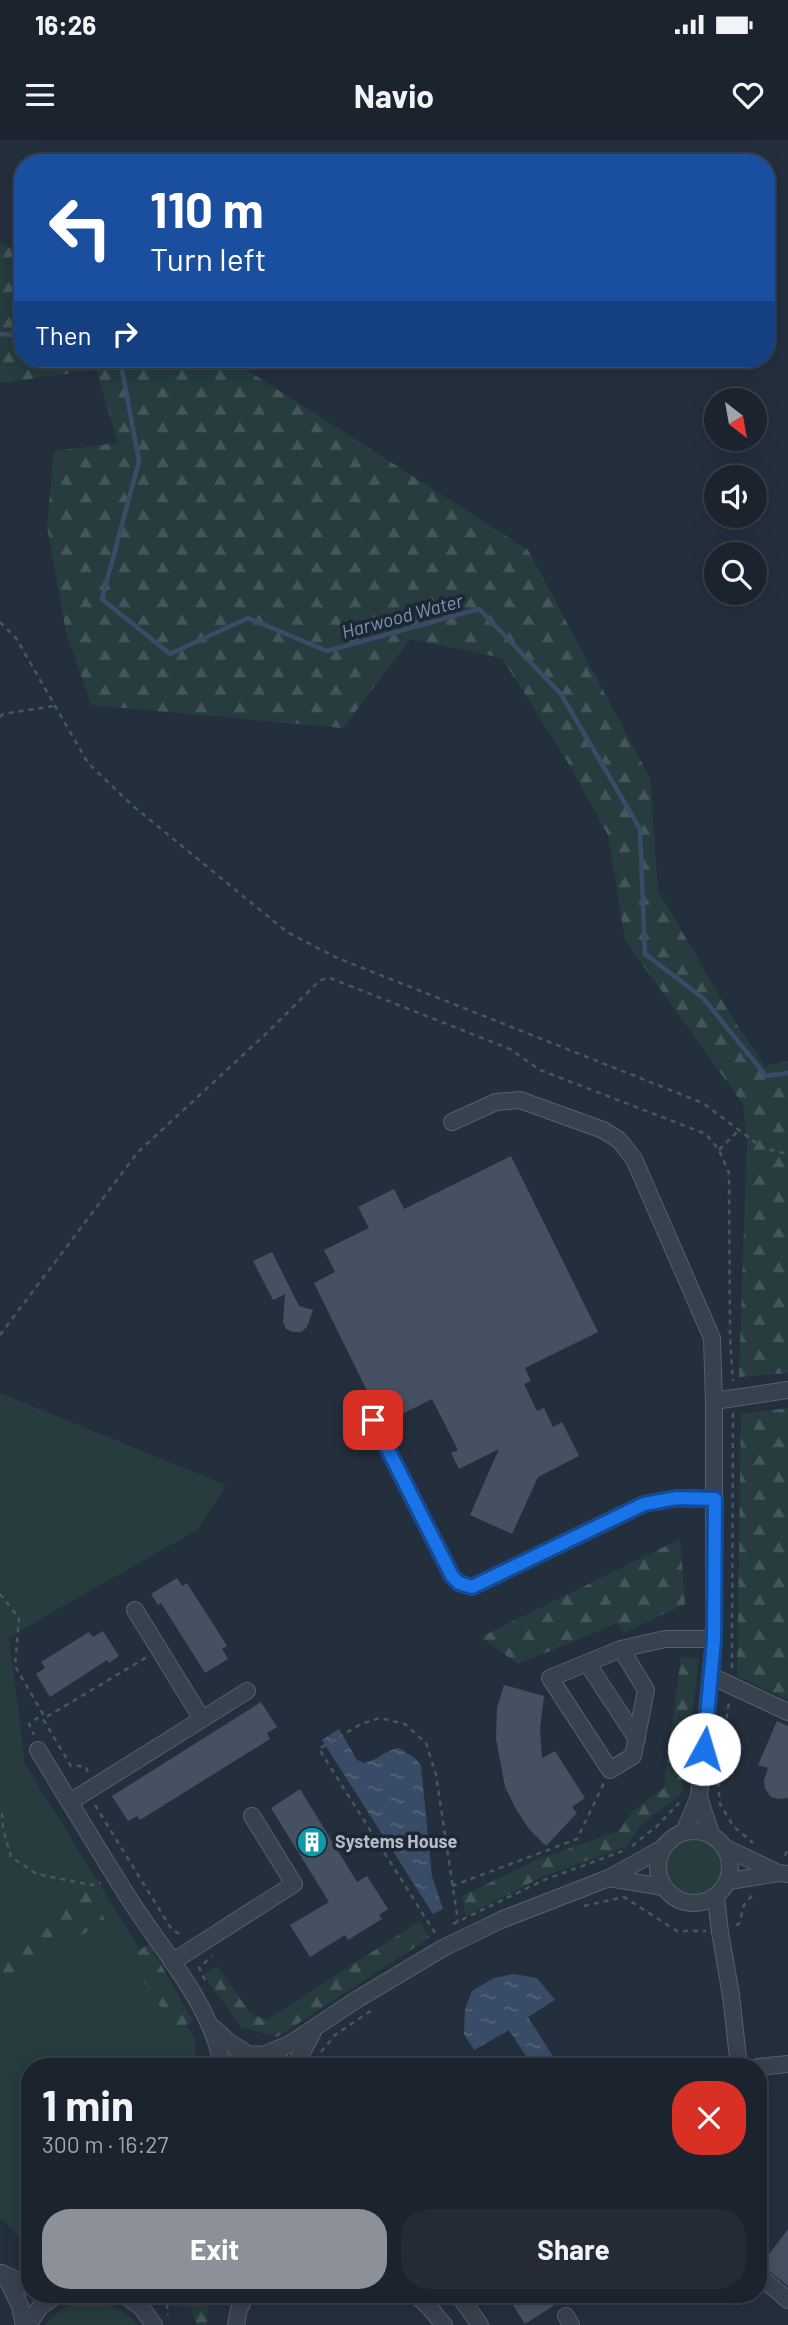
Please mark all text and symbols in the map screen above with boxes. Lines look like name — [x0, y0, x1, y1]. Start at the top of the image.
text: 16:26 — [35, 9, 96, 40]
icon: menu — [21, 76, 59, 114]
text: Navio — [354, 76, 434, 114]
icon: heart — [729, 76, 767, 114]
text: 110 m — [150, 179, 264, 238]
icon: left — [35, 182, 126, 273]
text: Turn left — [150, 239, 267, 277]
icon: right — [106, 315, 144, 353]
text: Then — [35, 319, 92, 350]
north arrow — [704, 388, 766, 452]
map controls — [704, 388, 767, 605]
button: sound — [704, 465, 767, 528]
button: search — [704, 542, 767, 605]
water label: Harwood Water — [339, 588, 466, 643]
pin — [343, 1390, 403, 1450]
icon: arrive — [354, 1401, 392, 1439]
position arrow — [667, 1712, 741, 1786]
building icon: Systems House — [295, 1825, 329, 1859]
place label: Systems House — [335, 1830, 458, 1852]
text: 1 min — [42, 2079, 134, 2129]
button: close — [672, 2081, 746, 2155]
text: 300 m · 16:27 — [42, 2130, 168, 2158]
button: Exit — [42, 2209, 387, 2289]
button: Share — [401, 2209, 746, 2289]

